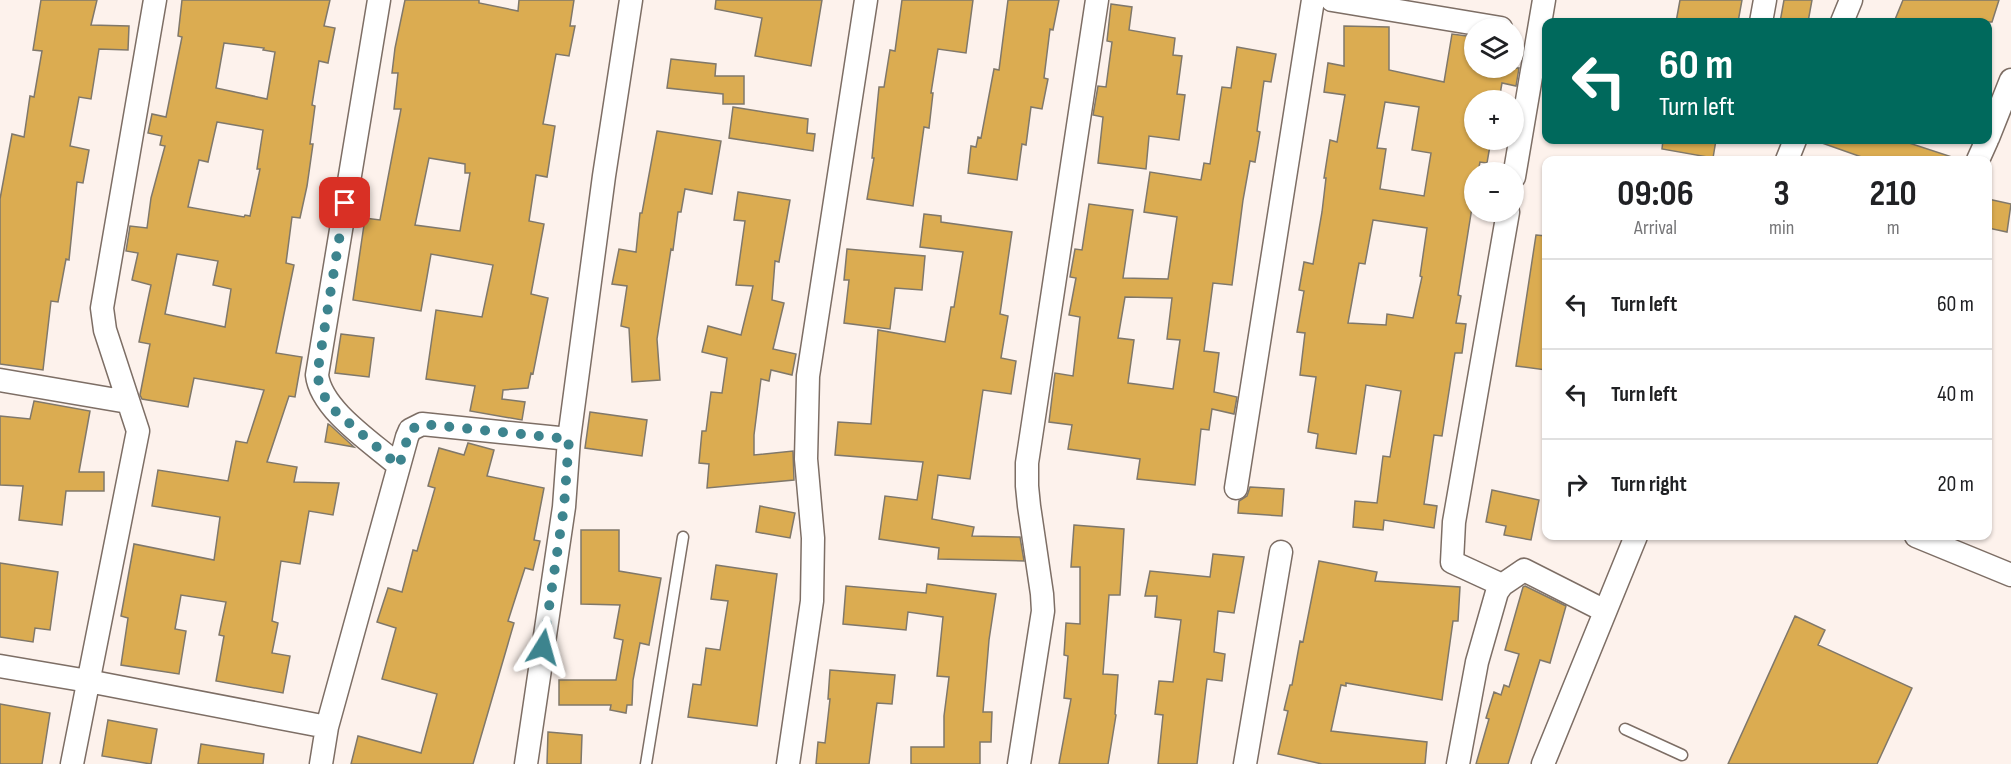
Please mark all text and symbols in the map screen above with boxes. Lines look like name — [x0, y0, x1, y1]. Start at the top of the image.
map controls — [1464, 18, 1524, 222]
button: layers — [1464, 18, 1524, 78]
text: 60 m — [1659, 40, 1733, 91]
icon: left — [1560, 42, 1638, 120]
button: + — [1464, 90, 1524, 150]
text: Turn left — [1659, 91, 1735, 123]
button: − — [1464, 162, 1524, 222]
text: 09:06 — [1617, 173, 1694, 216]
text: 3 — [1774, 173, 1790, 216]
text: 210 — [1870, 173, 1917, 216]
pin — [319, 177, 370, 228]
icon: arrive — [328, 186, 361, 219]
text: Arrival — [1634, 216, 1677, 240]
text: min — [1769, 216, 1794, 240]
text: m — [1887, 216, 1900, 240]
icon: left — [1560, 288, 1593, 321]
text: Turn left — [1611, 291, 1677, 318]
text: 60 m — [1937, 291, 1974, 318]
icon: left — [1560, 378, 1593, 411]
text: Turn left — [1611, 381, 1677, 408]
text: 40 m — [1937, 381, 1974, 408]
icon: right — [1560, 468, 1593, 501]
text: Turn right — [1611, 471, 1687, 498]
text: 20 m — [1938, 471, 1974, 498]
position arrow — [511, 615, 575, 679]

